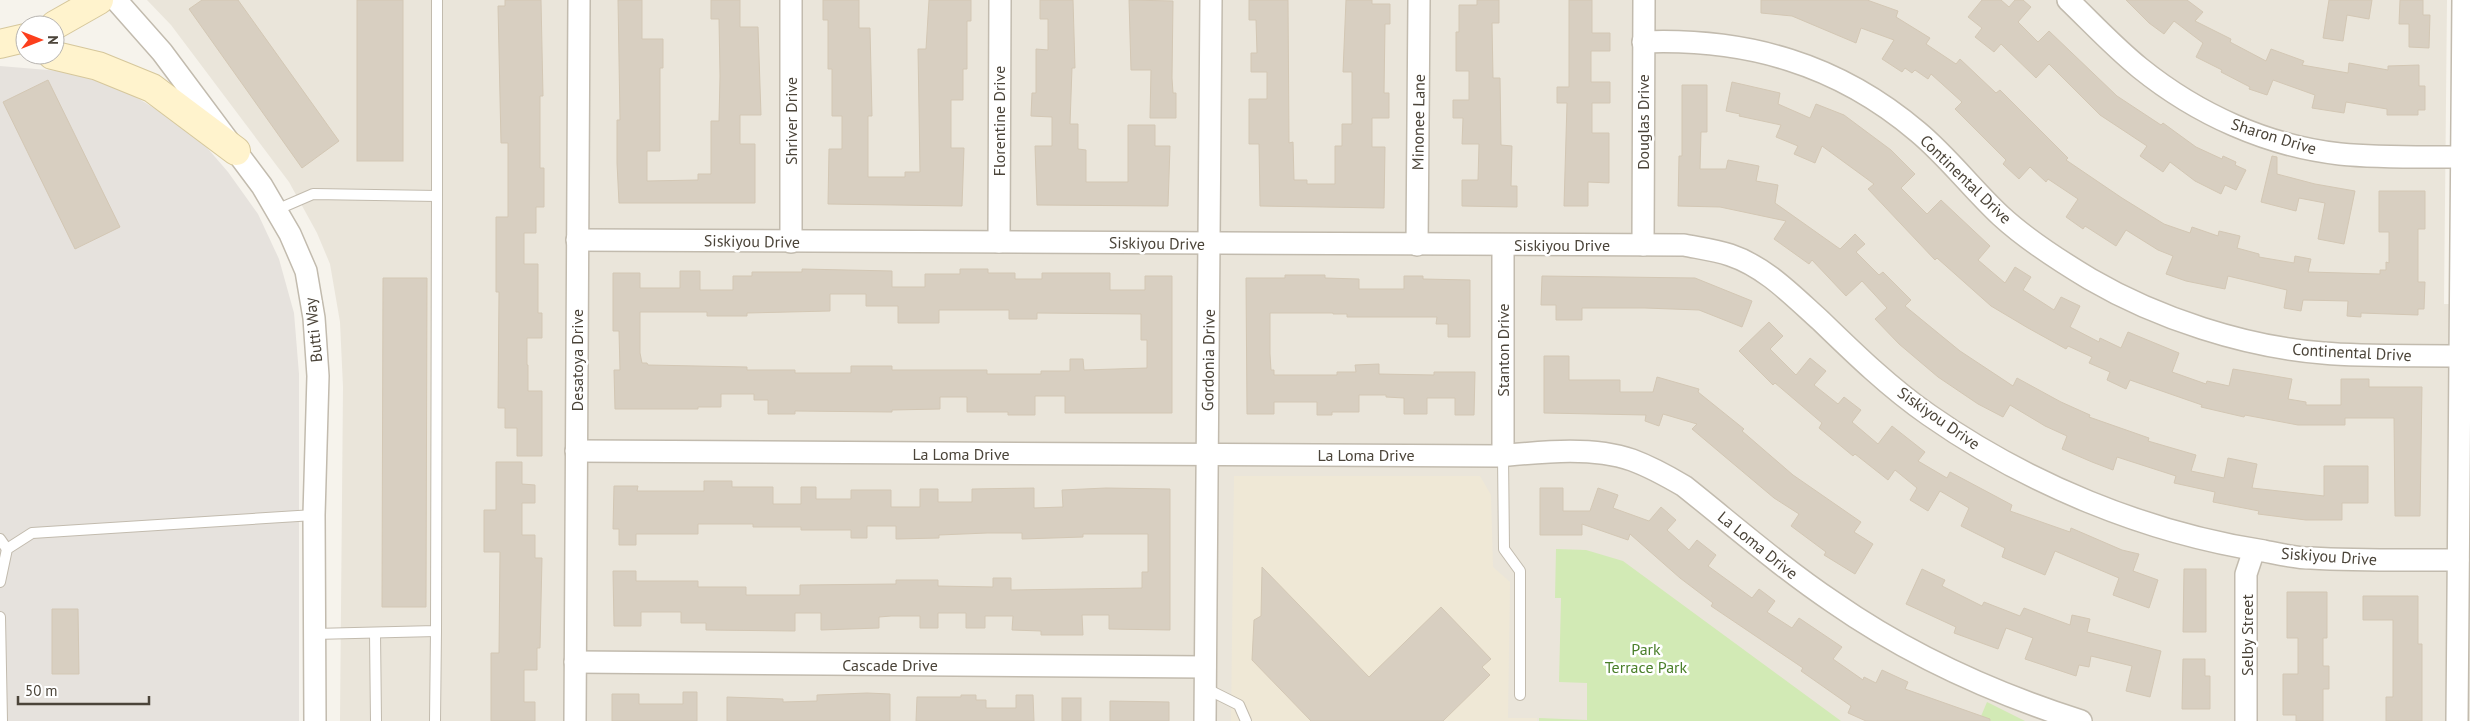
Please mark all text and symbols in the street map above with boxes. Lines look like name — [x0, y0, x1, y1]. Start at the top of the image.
north arrow — [15, 15, 65, 65]
text: N — [44, 35, 62, 45]
street label: Florentine Drive — [989, 66, 1009, 176]
street label: Minonee Lane — [1407, 74, 1429, 170]
street label: Douglas Drive — [1633, 74, 1653, 170]
street label: Shriver Drive — [781, 77, 801, 165]
street label: Sharon Drive — [2229, 114, 2319, 158]
street label: Continental Drive — [1916, 130, 2016, 228]
street label: Siskiyou Drive — [704, 230, 800, 252]
street label: Siskiyou Drive — [1109, 232, 1205, 254]
street label: Siskiyou Drive — [1514, 235, 1610, 255]
street label: Butti Way — [300, 296, 326, 363]
street label: Stanton Drive — [1493, 303, 1513, 397]
street label: Desatoya Drive — [567, 309, 587, 411]
street label: Gordonia Drive — [1197, 309, 1219, 411]
street label: Continental Drive — [2292, 339, 2412, 365]
street label: Siskiyou Drive — [1894, 382, 1984, 454]
street label: La Loma Drive — [912, 444, 1010, 464]
street label: La Loma Drive — [1317, 445, 1415, 465]
street label: La Loma Drive — [1714, 507, 1802, 583]
street label: Siskiyou Drive — [2280, 543, 2378, 569]
street label: Selby Street — [2237, 594, 2257, 676]
park label: Park Terrace Park — [1605, 639, 1688, 677]
street label: Cascade Drive — [842, 655, 938, 675]
scale bar — [18, 674, 149, 706]
text: 50 m — [25, 681, 58, 700]

